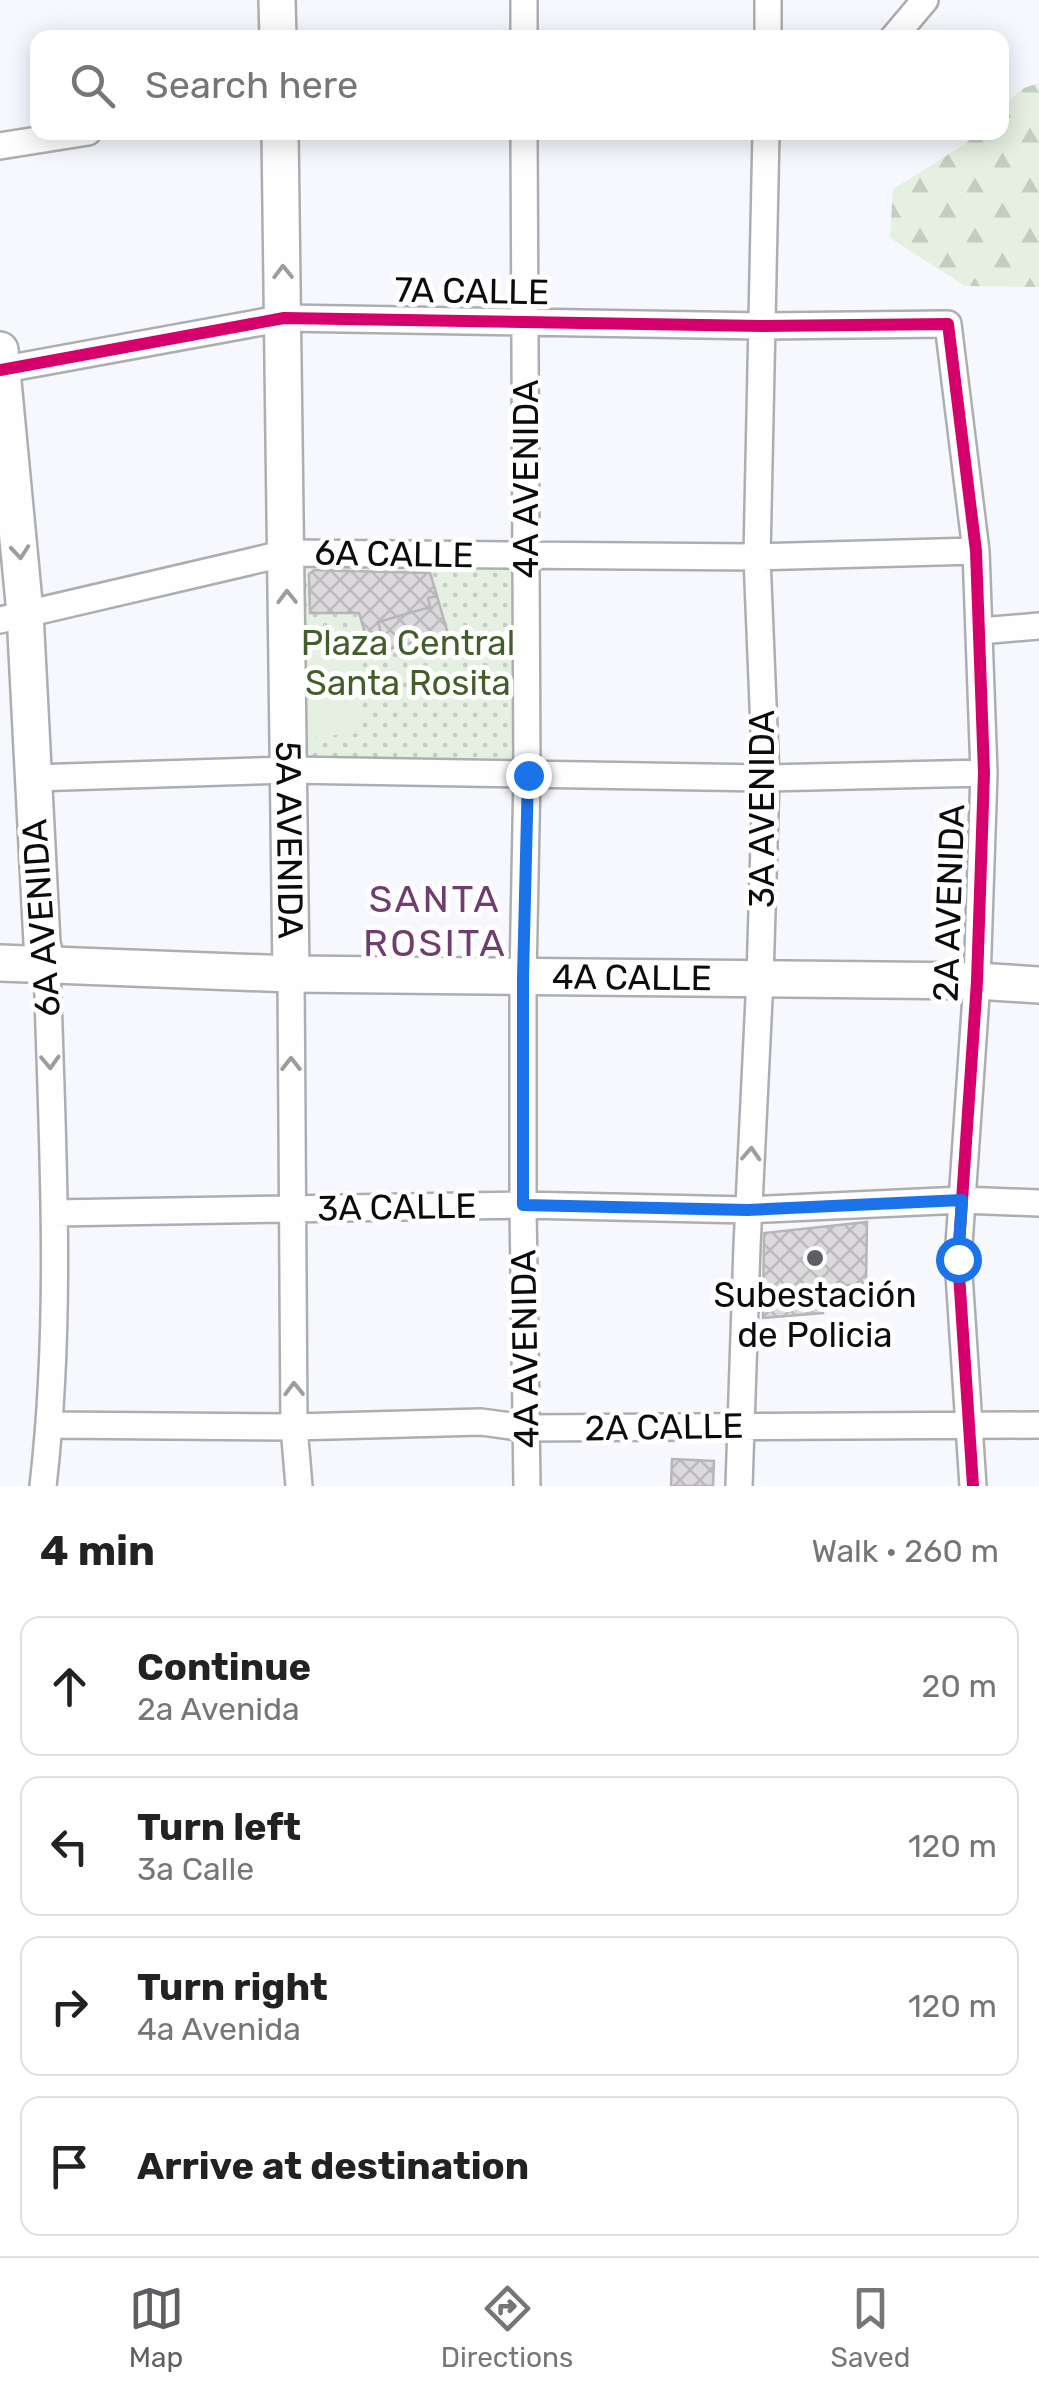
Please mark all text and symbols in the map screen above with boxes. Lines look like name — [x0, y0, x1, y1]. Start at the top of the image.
search box — [30, 30, 1009, 140]
icon: search — [65, 58, 120, 113]
text: Search here — [145, 62, 358, 108]
one-way arrow — [272, 263, 293, 279]
street label: 7A CALLE — [394, 269, 550, 313]
street label: 4A AVENIDA — [505, 380, 547, 578]
street label: 6A CALLE — [314, 532, 474, 576]
one-way arrow — [8, 544, 30, 560]
one-way arrow — [277, 588, 298, 604]
park label: Plaza Central Santa Rosita — [301, 622, 515, 704]
street label: 3A AVENIDA — [741, 710, 783, 908]
street label: 5A AVENIDA — [267, 741, 312, 939]
route end — [506, 753, 552, 799]
street label: 2A AVENIDA — [925, 804, 973, 1002]
street label: 6A AVENIDA — [13, 818, 69, 1018]
district label: SANTA ROSITA — [363, 876, 507, 966]
street label: 4A CALLE — [552, 956, 712, 999]
one-way arrow — [40, 1055, 61, 1071]
one-way arrow — [280, 1055, 302, 1070]
one-way arrow — [740, 1145, 761, 1161]
street label: 3A CALLE — [317, 1185, 477, 1229]
route start — [936, 1237, 982, 1283]
marker: Subestación de Policia — [804, 1247, 826, 1269]
street label: 4A AVENIDA — [502, 1249, 548, 1449]
place label: Subestación de Policia — [713, 1274, 917, 1356]
one-way arrow — [283, 1380, 305, 1396]
street label: 2A CALLE — [584, 1405, 744, 1449]
text: 4 min — [40, 1526, 155, 1576]
text: Walk · 260 m — [812, 1532, 999, 1570]
text: Continue — [137, 1644, 311, 1690]
icon: ahead — [42, 1659, 97, 1714]
text: 20 m — [922, 1667, 997, 1705]
text: 2a Avenida — [137, 1690, 300, 1728]
text: Turn left — [137, 1804, 301, 1850]
icon: left — [42, 1819, 97, 1874]
text: 120 m — [908, 1827, 997, 1865]
text: 3a Calle — [137, 1850, 254, 1888]
text: Turn right — [137, 1964, 328, 2010]
icon: right — [42, 1979, 97, 2034]
text: 120 m — [908, 1987, 997, 2025]
text: 4a Avenida — [137, 2010, 301, 2048]
icon: arrive — [42, 2139, 97, 2194]
text: Arrive at destination — [137, 2143, 529, 2189]
tab: Map — [129, 2281, 184, 2374]
tab: Directions — [441, 2281, 573, 2374]
tab: Saved — [830, 2281, 910, 2374]

